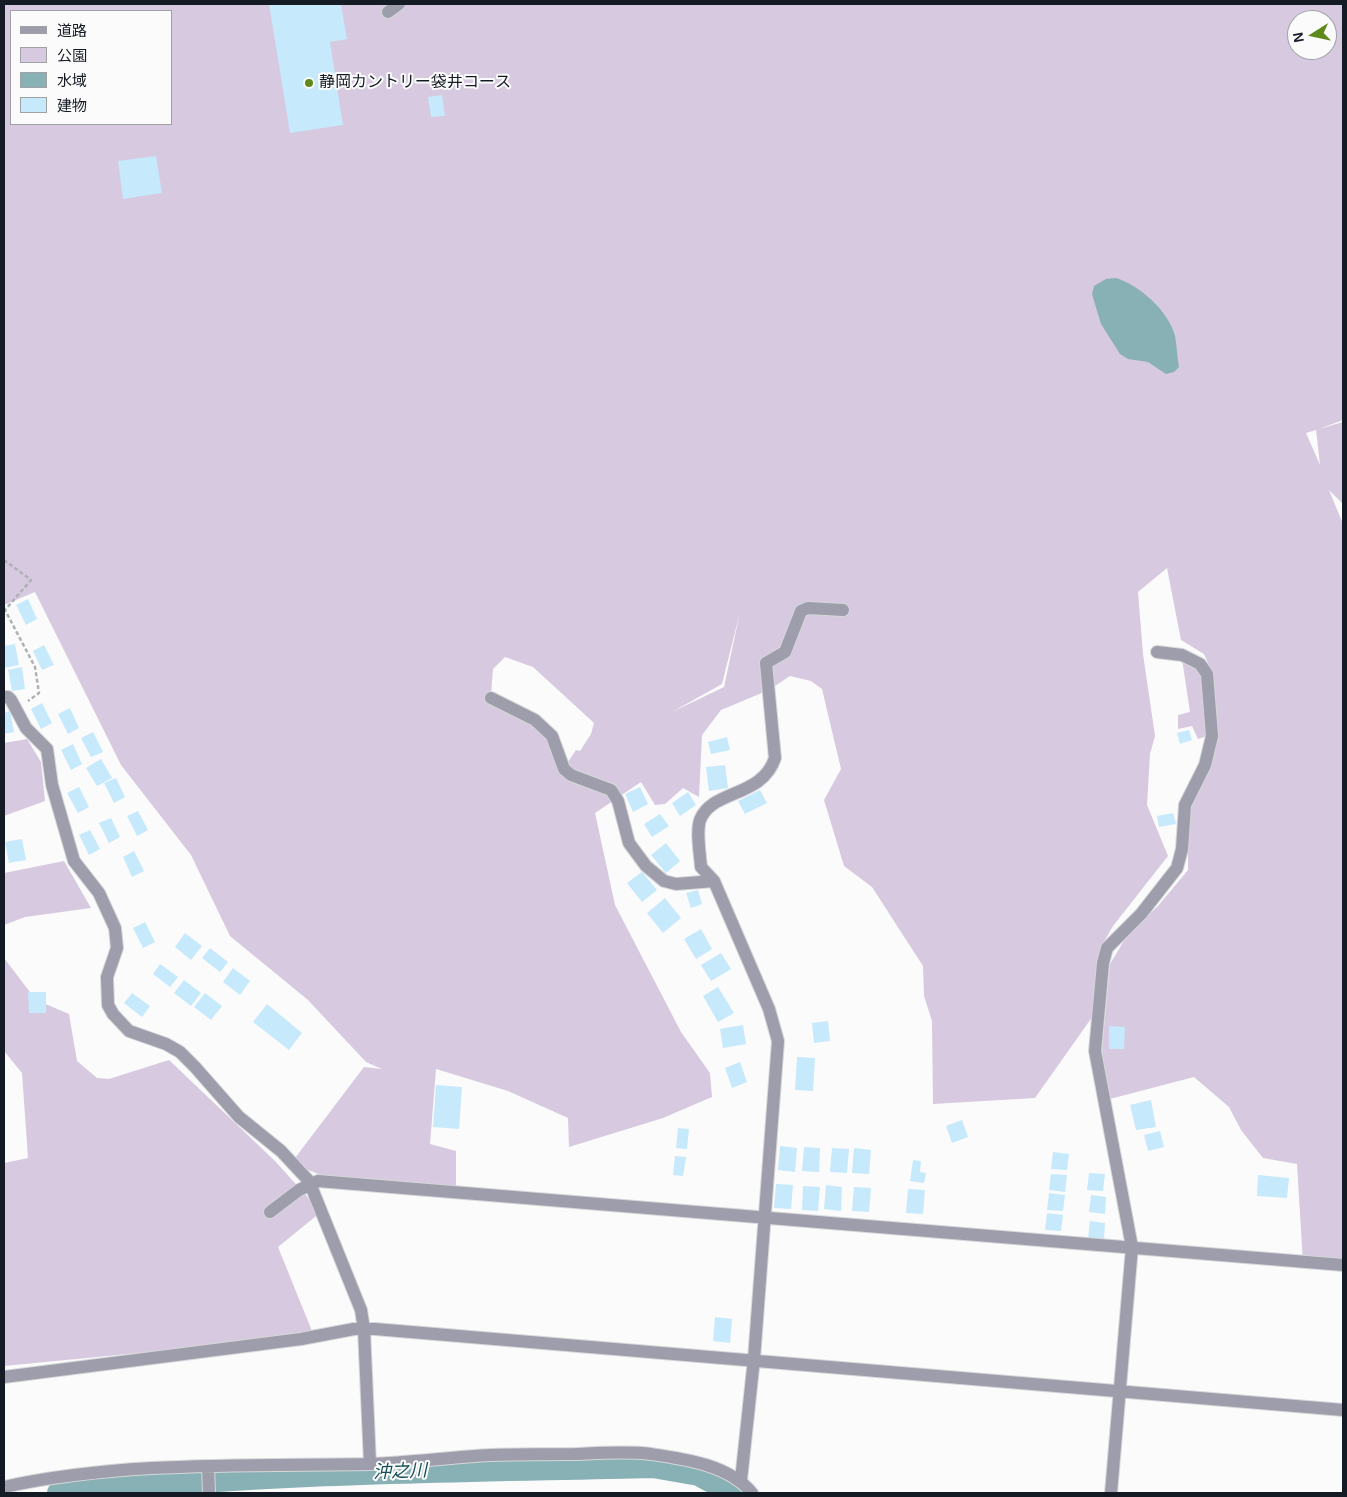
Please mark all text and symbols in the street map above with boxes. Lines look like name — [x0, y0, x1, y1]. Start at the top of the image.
legend — [10, 10, 172, 125]
north arrow — [1287, 10, 1337, 60]
text: 道路 — [57, 22, 87, 39]
text: N — [1289, 31, 1307, 44]
text: 公園 — [57, 47, 87, 64]
text: 水域 — [57, 72, 87, 89]
place label: 静岡カントリー袋井コース — [319, 73, 511, 93]
marker: 静岡カントリー袋井コース — [303, 77, 315, 89]
text: 建物 — [57, 97, 87, 114]
water label: 沖之川 — [373, 1460, 427, 1484]

